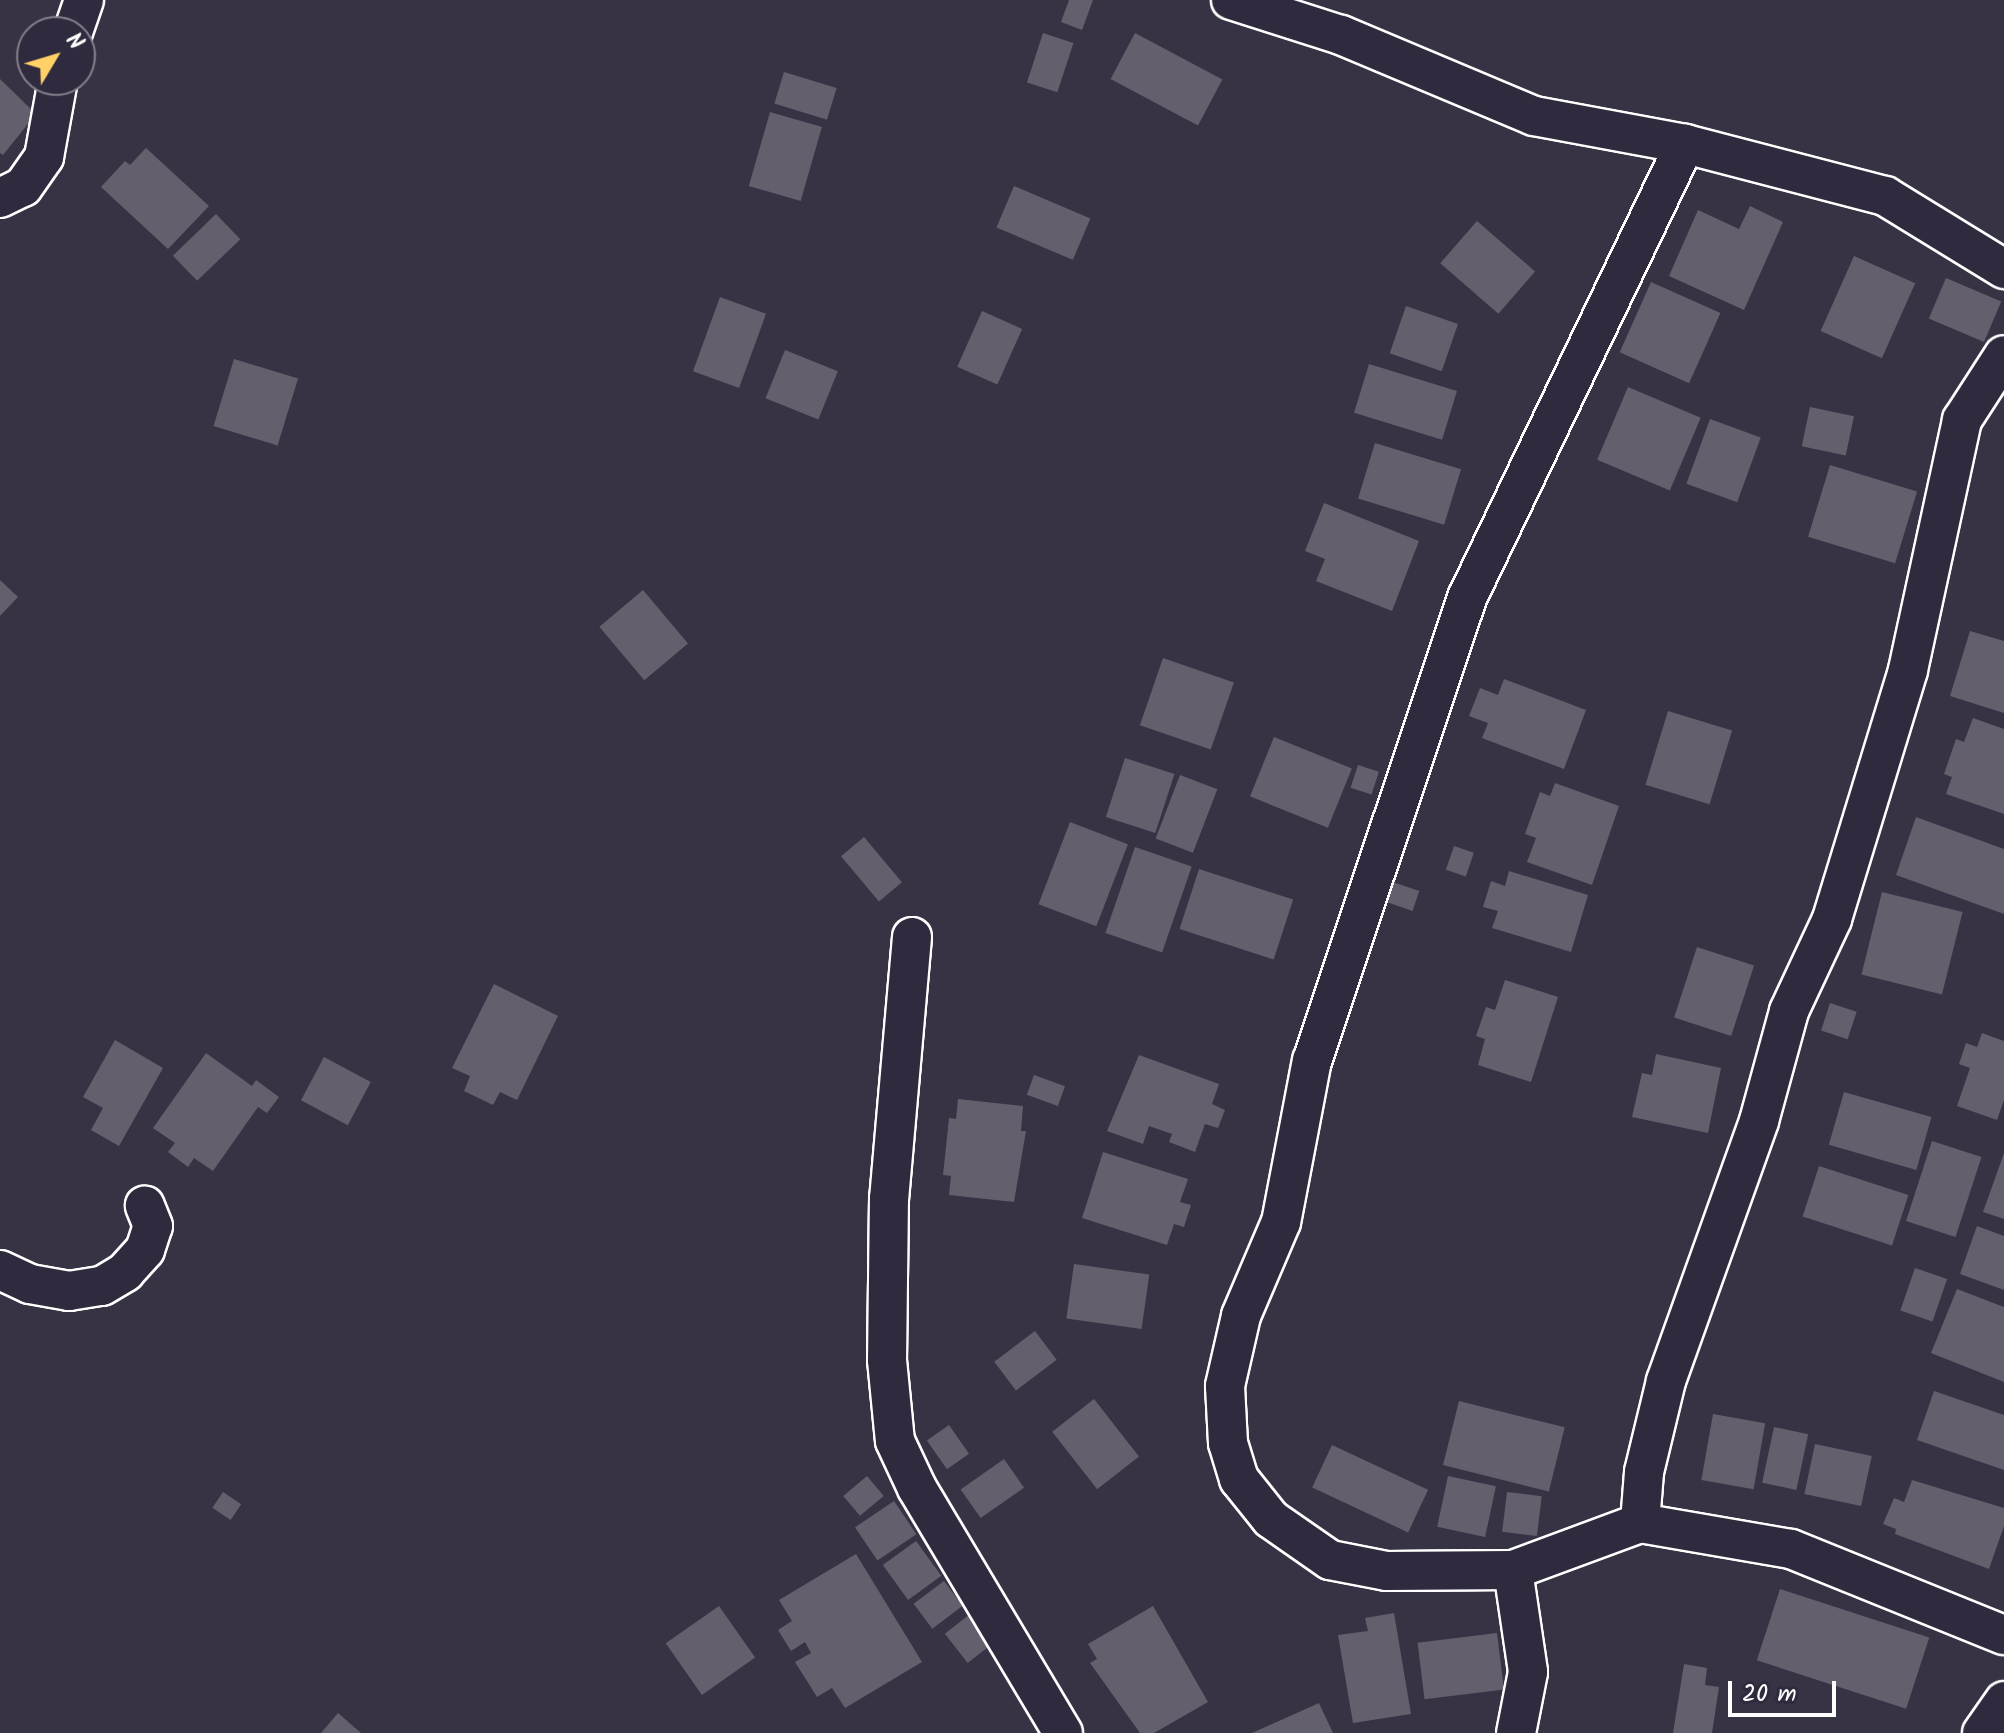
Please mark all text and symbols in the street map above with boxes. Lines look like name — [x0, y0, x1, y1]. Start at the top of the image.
north arrow — [16, 16, 96, 96]
text: N — [56, 26, 92, 58]
scale bar — [1732, 1665, 1840, 1715]
text: 20 m — [1742, 1675, 1797, 1714]

